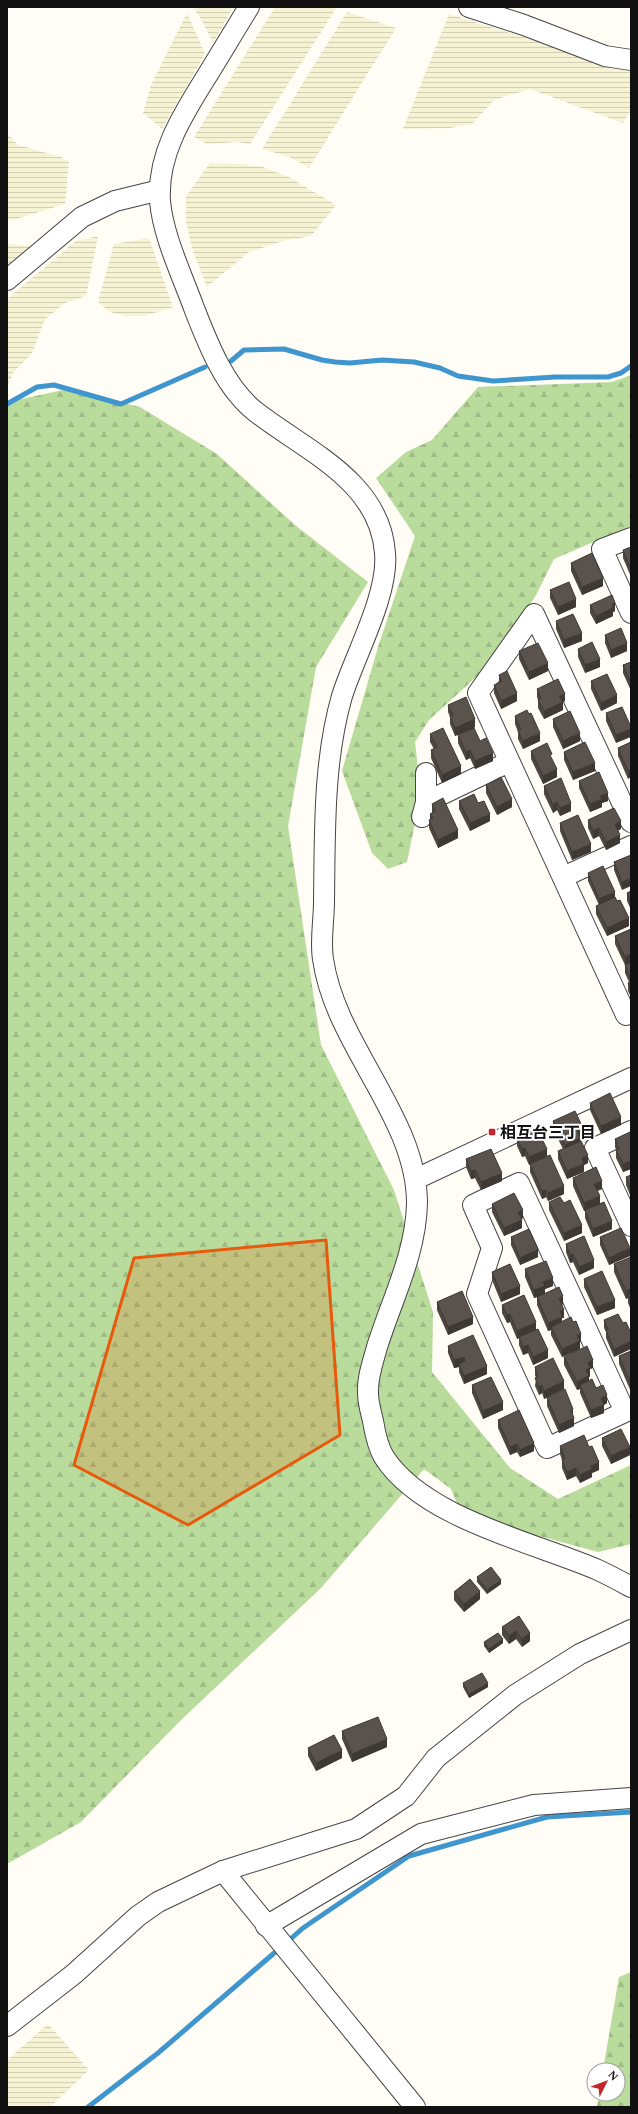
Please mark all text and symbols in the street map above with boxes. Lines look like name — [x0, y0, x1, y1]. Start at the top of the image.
place label: 相互台三丁目 — [500, 1121, 596, 1145]
marker: 相互台三丁目 — [487, 1127, 497, 1137]
north arrow — [586, 2062, 626, 2102]
text: N — [604, 2067, 622, 2085]

